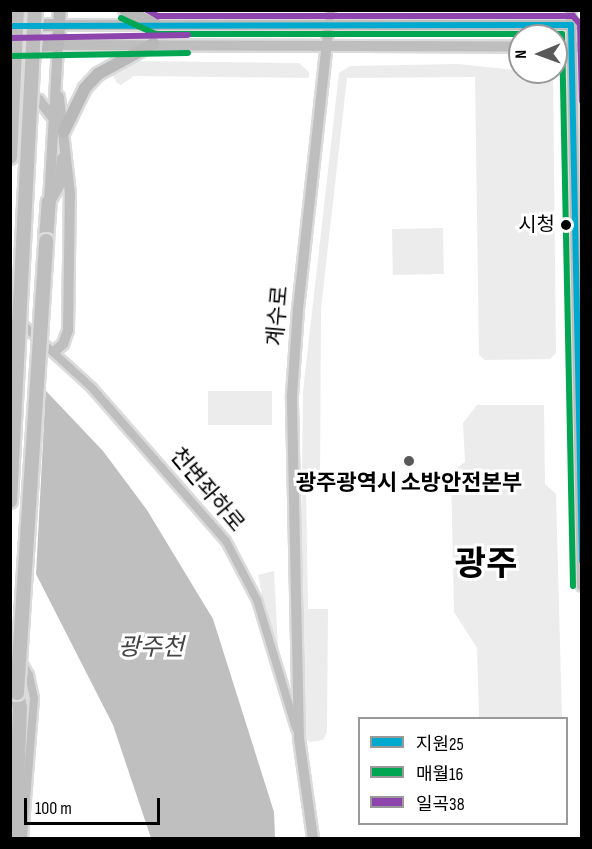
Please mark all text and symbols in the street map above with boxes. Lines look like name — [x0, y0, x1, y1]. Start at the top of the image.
north arrow — [508, 24, 568, 84]
text: N — [512, 50, 531, 59]
place label: 시청 — [518, 213, 555, 237]
marker: 시청 — [560, 219, 572, 231]
street label: 계수로 — [262, 285, 294, 347]
street label: 천변좌하로 — [164, 443, 250, 537]
marker: 광주광역시 소방안전본부 — [402, 454, 416, 468]
place label: 광주광역시 소방안전본부 — [296, 471, 522, 497]
district label: 광주 — [455, 545, 517, 585]
water label: 광주천 — [118, 634, 184, 662]
legend — [358, 717, 568, 825]
text: 지원25 — [416, 734, 464, 755]
text: 매월16 — [416, 764, 463, 785]
scale bar — [27, 786, 164, 824]
text: 일곡38 — [416, 794, 465, 815]
text: 100 m — [35, 798, 72, 819]

